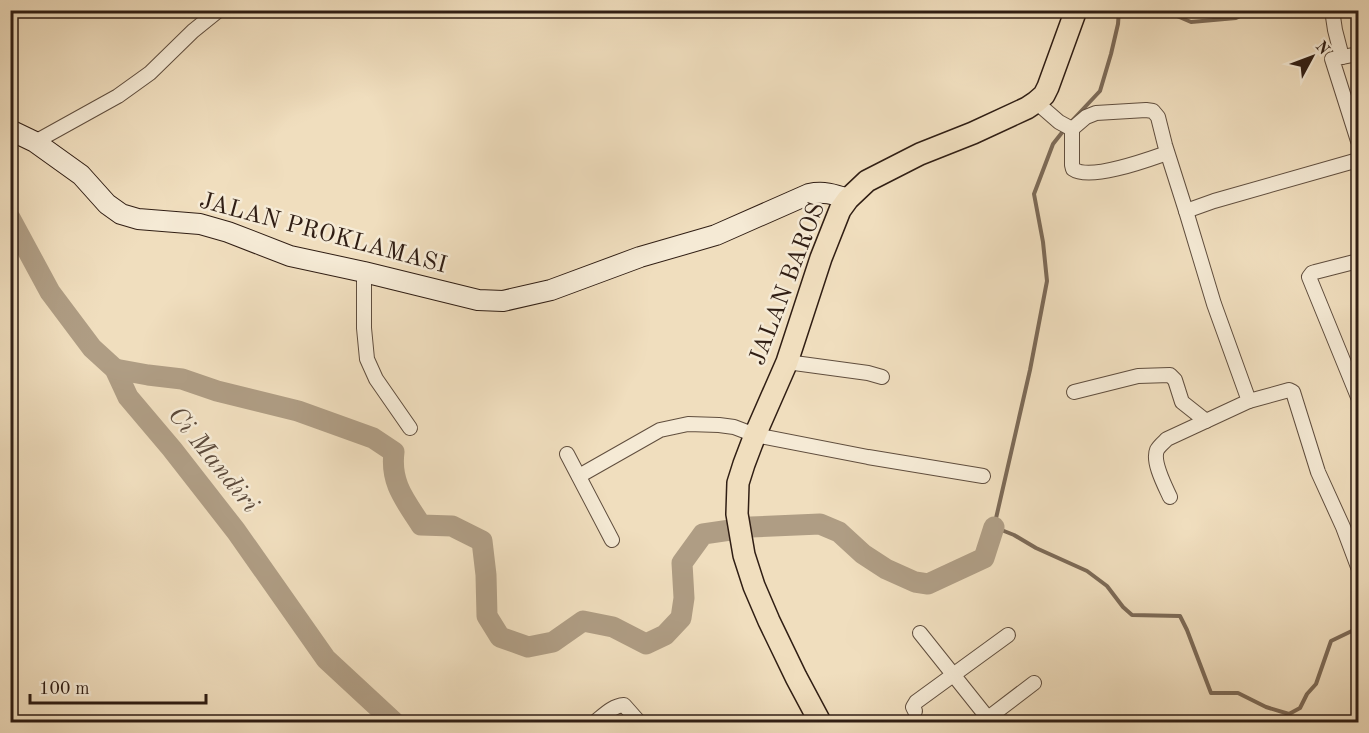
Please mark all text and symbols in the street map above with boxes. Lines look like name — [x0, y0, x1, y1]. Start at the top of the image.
north arrow — [1282, 27, 1342, 87]
text: N — [1312, 39, 1332, 59]
street label: JALAN PROKLAMASI — [197, 189, 449, 279]
street label: JALAN BAROS — [746, 199, 830, 369]
water label: Ci Mandiri — [163, 402, 264, 518]
scale bar — [30, 667, 206, 705]
text: 100 m — [39, 680, 90, 698]

